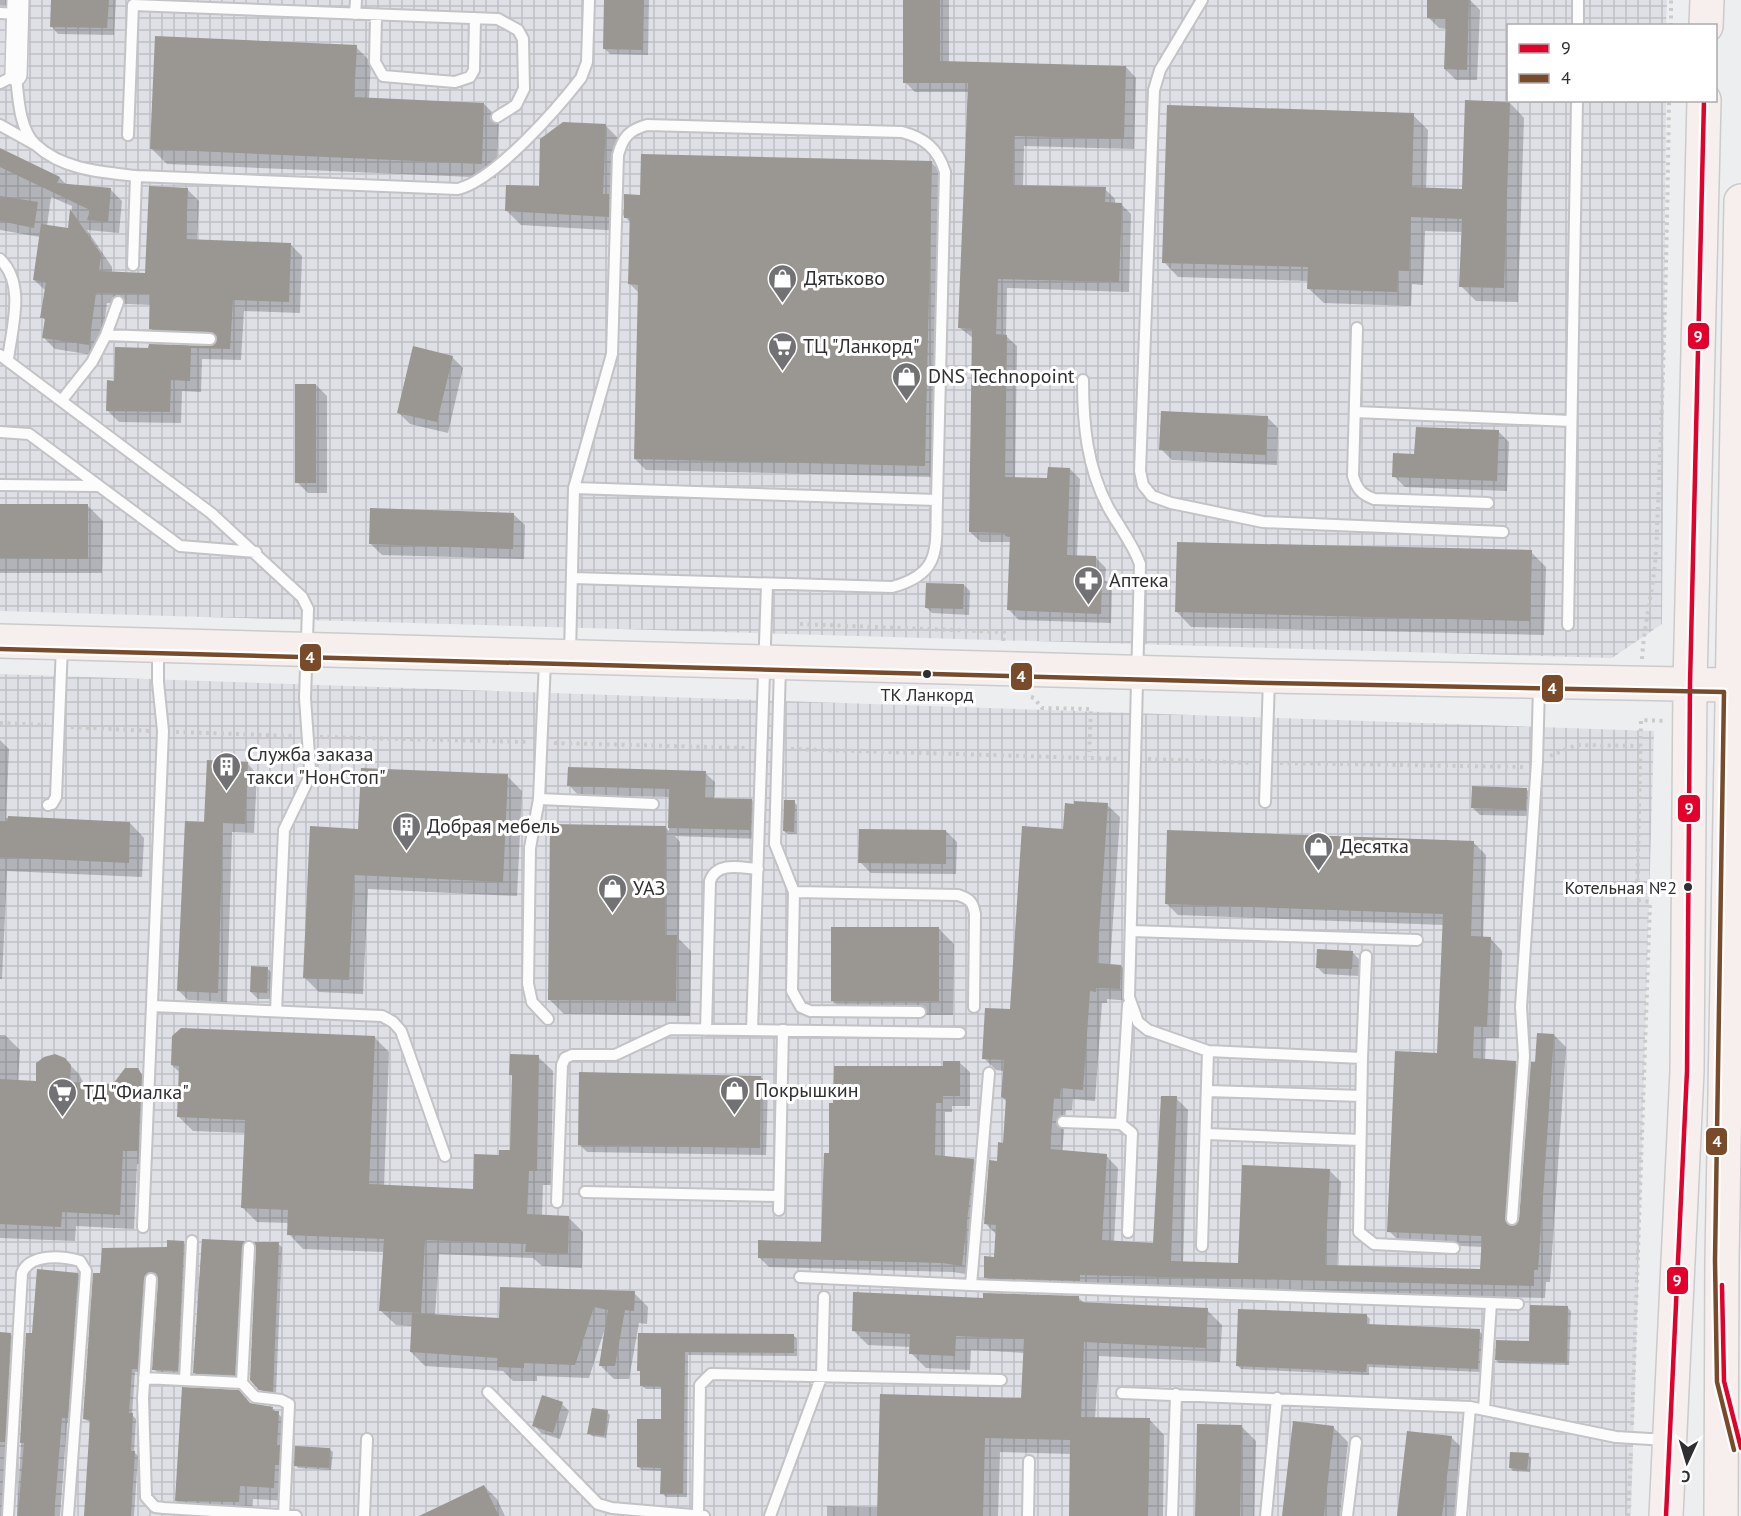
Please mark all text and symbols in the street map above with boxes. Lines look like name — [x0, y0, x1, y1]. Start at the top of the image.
legend — [1507, 24, 1717, 102]
text: 9 — [1561, 36, 1571, 59]
text: 4 — [1561, 66, 1571, 89]
shop icon: Дятьково — [767, 262, 799, 304]
place label: Дятьково — [804, 265, 885, 291]
line badge: 9 — [1687, 322, 1710, 350]
text: 9 — [1693, 326, 1703, 346]
supermarket icon: ТЦ "Ланкорд" — [766, 330, 798, 372]
place label: ТЦ "Ланкорд" — [803, 333, 920, 359]
shop icon: DNS Technopoint — [891, 360, 923, 402]
place label: DNS Technopoint — [928, 363, 1075, 389]
pharmacy icon: Аптека — [1072, 564, 1104, 606]
place label: Аптека — [1109, 567, 1169, 593]
line badge: 4 — [299, 643, 322, 672]
text: 4 — [305, 647, 315, 667]
line badge: 4 — [1010, 662, 1033, 691]
text: 4 — [1016, 666, 1026, 686]
marker: ТК Ланкорд — [921, 668, 933, 680]
line badge: 4 — [1541, 674, 1564, 703]
text: 4 — [1547, 678, 1557, 698]
place label: ТК Ланкорд — [881, 683, 974, 706]
place label: Служба заказа такси "НонСтоп" — [247, 741, 386, 790]
building icon: Служба заказа такси "НонСтоп" — [210, 750, 242, 792]
line badge: 9 — [1677, 794, 1701, 823]
text: 9 — [1684, 798, 1694, 818]
building icon: Добрая мебель — [390, 810, 422, 852]
place label: Добрая мебель — [427, 813, 560, 839]
shop icon: Десятка — [1303, 830, 1335, 872]
place label: Десятка — [1340, 833, 1409, 859]
shop icon: УАЗ — [596, 872, 628, 914]
place label: УАЗ — [633, 875, 665, 901]
place label: Котельная №2 — [1565, 876, 1677, 899]
marker: Котельная №2 — [1682, 881, 1694, 893]
shop icon: Покрышкин — [718, 1074, 750, 1116]
supermarket icon: ТД "Фиалка" — [46, 1076, 78, 1118]
place label: Покрышкин — [755, 1077, 858, 1103]
place label: ТД "Фиалка" — [83, 1079, 189, 1105]
line badge: 4 — [1705, 1127, 1728, 1156]
text: 4 — [1712, 1131, 1722, 1151]
line badge: 9 — [1666, 1266, 1689, 1295]
text: 9 — [1672, 1270, 1682, 1290]
north arrow — [1657, 1432, 1717, 1492]
text: С — [1681, 1467, 1691, 1487]

